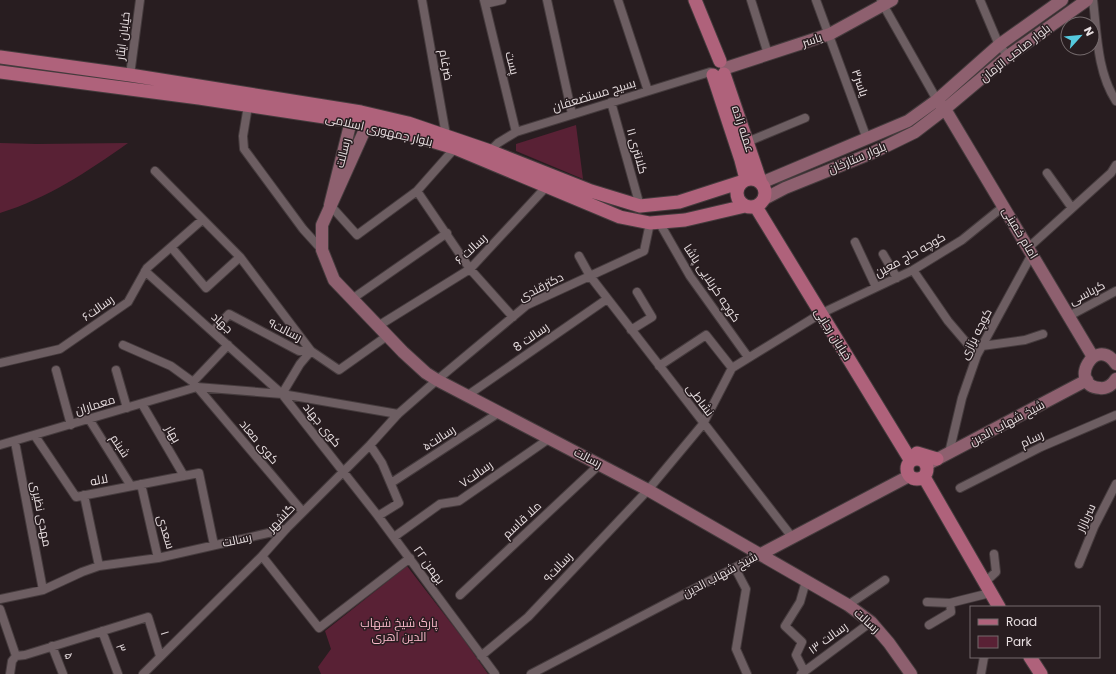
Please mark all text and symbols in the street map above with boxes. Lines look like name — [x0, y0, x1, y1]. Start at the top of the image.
street label: خیابان ایثار — [111, 11, 134, 62]
north arrow — [1060, 16, 1100, 56]
street label: بلوار صاحب الزمان — [976, 19, 1054, 86]
text: N — [1080, 24, 1098, 39]
street label: یاسر — [799, 28, 825, 51]
street label: ضرغام — [435, 48, 458, 82]
street label: پست — [500, 49, 524, 77]
street label: یاسر۳ — [848, 67, 873, 100]
street label: بسیج مستضعفان — [550, 74, 638, 115]
street label: عمله زاده — [728, 103, 759, 154]
street label: بلوار جمهوری اسلامی — [324, 109, 434, 150]
street label: کلانتری ۱۱ — [623, 126, 652, 176]
street label: رسالت — [331, 136, 354, 169]
street label: بلوار ستارخان — [825, 138, 889, 177]
street label: امام خمینی — [998, 204, 1043, 262]
street label: کوچه حاج معین — [871, 228, 949, 282]
street label: رسالت ۶ — [451, 229, 491, 268]
street label: کوچه کربلایی پاشا — [679, 240, 745, 326]
street label: دکترقندی — [515, 268, 566, 305]
street label: کرباسی — [1066, 276, 1108, 309]
street label: رسالت۶ — [78, 290, 117, 325]
street label: خیابان رجایی — [811, 304, 856, 363]
street label: کوچه بزازی — [955, 305, 997, 363]
street label: جهاد — [208, 308, 237, 337]
street label: رسالت۹ — [265, 314, 305, 345]
street label: رسالت 8 — [509, 318, 552, 355]
street label: نشاطی — [683, 380, 718, 419]
street label: معماران — [73, 390, 117, 419]
street label: شیخ شهاب الدین — [966, 396, 1047, 450]
street label: کوی جهاد — [299, 399, 345, 450]
street label: کوی معاد — [236, 416, 283, 467]
street label: بهار — [161, 421, 185, 446]
street label: رسالت۵ — [419, 421, 459, 455]
street label: رسام — [1017, 426, 1046, 451]
street label: شبنم — [107, 431, 134, 461]
street label: رسالت — [571, 443, 605, 472]
street label: رسالت۷ — [456, 456, 496, 491]
street label: لاله — [88, 469, 109, 490]
street label: مهدی نظیری — [27, 480, 56, 548]
street label: ملا قاسم — [498, 497, 545, 542]
street label: گلشهر — [262, 500, 298, 536]
street label: سربازار — [1071, 501, 1100, 536]
street label: سعدی — [154, 513, 179, 551]
street label: رسالت — [221, 528, 253, 551]
street label: ۲۲ بهمن — [410, 542, 449, 587]
street label: رسالت۹ — [539, 548, 576, 586]
street label: شیخ شهاب الدین — [679, 548, 760, 602]
street label: رسالت — [851, 604, 884, 637]
legend — [970, 606, 1100, 658]
text: Road — [1006, 613, 1037, 630]
park label: پارک شیخ شهاب الدین اهری — [360, 614, 439, 645]
street label: رسالت ۱۳ — [805, 618, 851, 658]
street label: ۱ — [157, 628, 174, 637]
text: Park — [1006, 633, 1033, 650]
street label: ۳ — [112, 641, 131, 655]
street label: ۵ — [60, 650, 79, 662]

